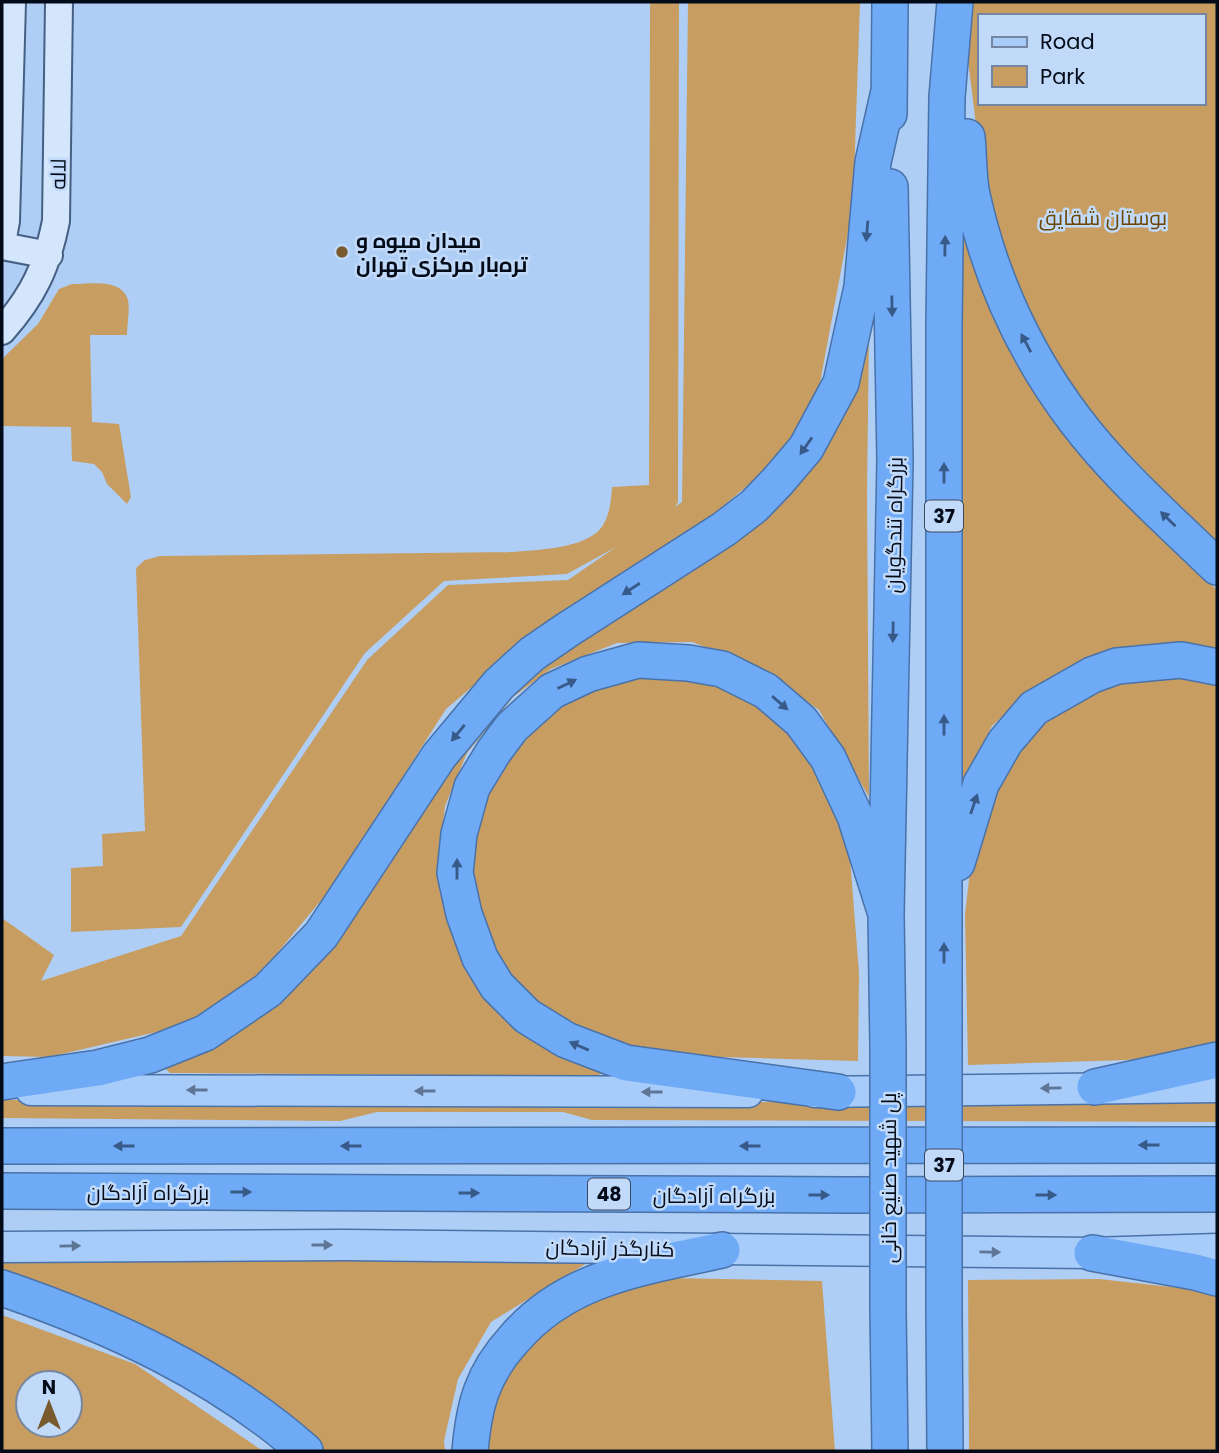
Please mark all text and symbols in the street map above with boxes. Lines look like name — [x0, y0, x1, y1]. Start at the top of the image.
legend — [978, 14, 1205, 105]
text: Road — [1040, 27, 1095, 56]
text: Park — [1040, 62, 1085, 91]
street label: لاله — [43, 158, 73, 190]
park label: بوستان شقایق — [1039, 203, 1167, 232]
one-way arrow — [861, 220, 872, 242]
place label: میدان میوه و تره‌بار مرکزی تهران — [356, 226, 529, 279]
one-way arrow — [939, 234, 951, 256]
marker: میدان میوه و تره‌بار مرکزی تهران — [334, 244, 350, 260]
one-way arrow — [886, 295, 898, 317]
one-way arrow — [1020, 334, 1032, 353]
one-way arrow — [799, 437, 813, 455]
street label: بزرگراه تندگویان — [878, 456, 910, 594]
one-way arrow — [938, 462, 950, 484]
road number: 37 — [925, 500, 963, 531]
one-way arrow — [1160, 512, 1177, 528]
one-way arrow — [621, 582, 640, 595]
one-way arrow — [887, 621, 899, 643]
one-way arrow — [557, 678, 577, 689]
one-way arrow — [772, 695, 789, 710]
one-way arrow — [938, 714, 950, 736]
one-way arrow — [450, 724, 465, 742]
one-way arrow — [969, 794, 980, 815]
one-way arrow — [451, 858, 462, 880]
one-way arrow — [938, 941, 950, 963]
one-way arrow — [569, 1040, 589, 1052]
one-way arrow — [1040, 1082, 1062, 1094]
one-way arrow — [186, 1084, 208, 1096]
one-way arrow — [413, 1085, 435, 1097]
one-way arrow — [641, 1086, 663, 1097]
street label: پل شهید صنیع خانی — [874, 1092, 903, 1263]
one-way arrow — [112, 1140, 134, 1152]
one-way arrow — [340, 1140, 362, 1152]
one-way arrow — [739, 1140, 761, 1152]
one-way arrow — [1138, 1140, 1160, 1151]
road number: 37 — [925, 1149, 963, 1180]
street label: بزرگراه آزادگان — [87, 1178, 209, 1207]
road number: 48 — [588, 1178, 630, 1210]
street label: بزرگراه آزادگان — [653, 1181, 775, 1210]
one-way arrow — [231, 1186, 253, 1198]
one-way arrow — [458, 1188, 480, 1199]
one-way arrow — [808, 1189, 830, 1201]
one-way arrow — [1036, 1189, 1058, 1200]
street label: کنارگذر آزادگان — [545, 1232, 675, 1264]
one-way arrow — [311, 1239, 333, 1251]
one-way arrow — [59, 1240, 81, 1252]
one-way arrow — [980, 1246, 1002, 1258]
north arrow — [14, 1369, 84, 1439]
text: N — [42, 1374, 56, 1401]

